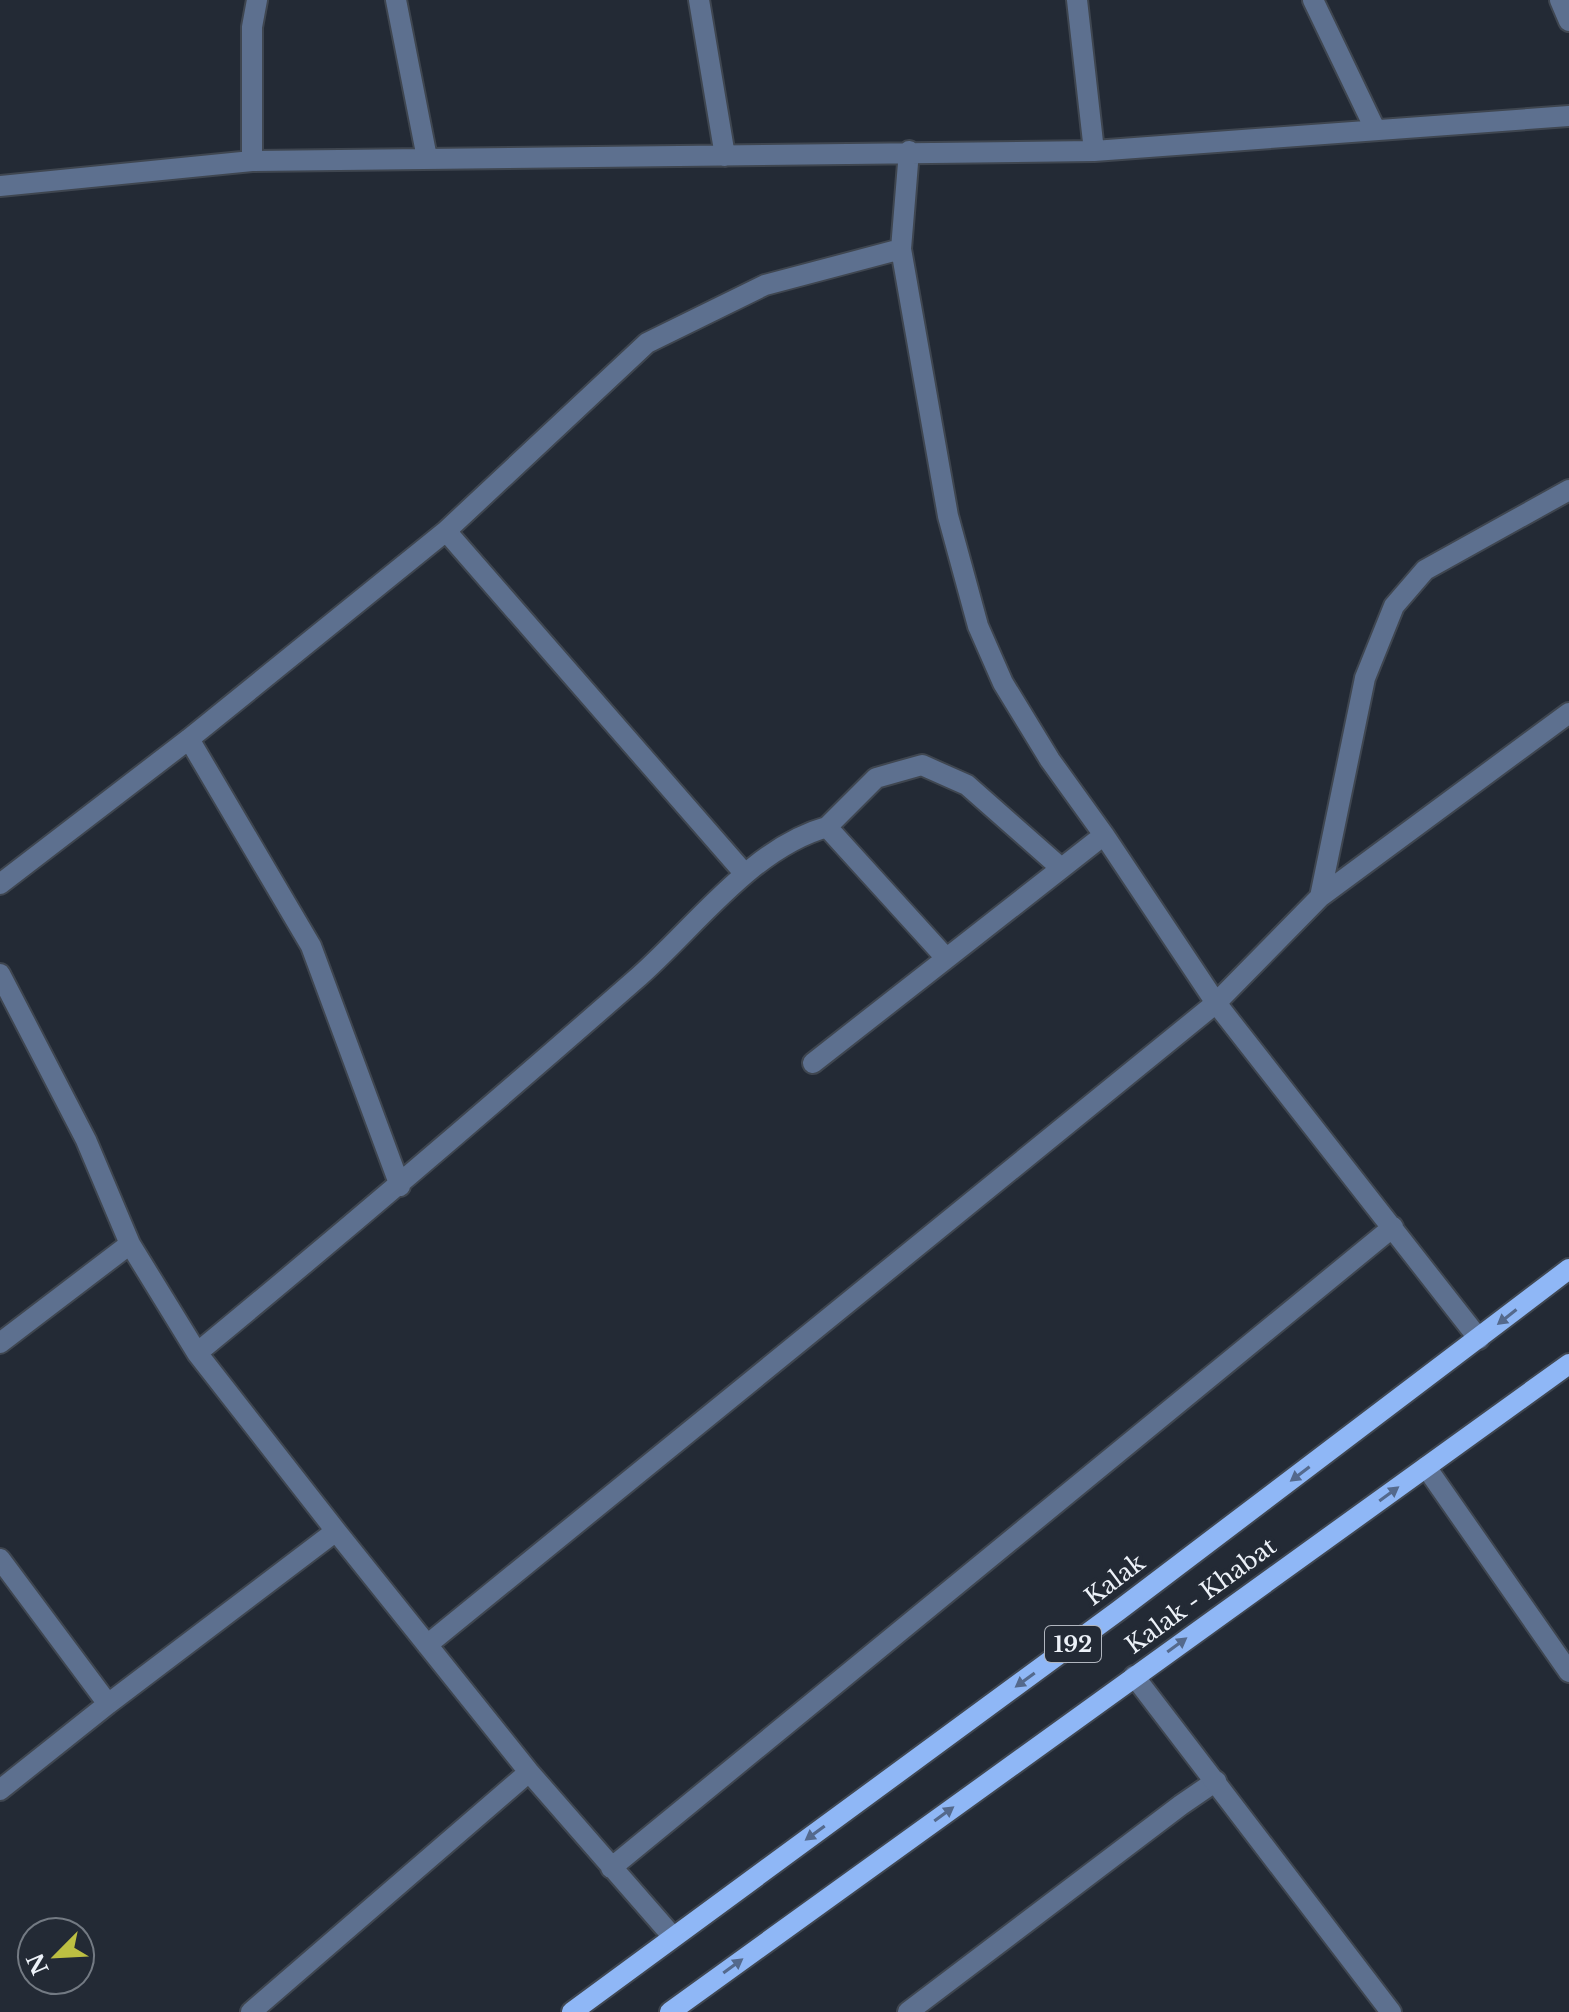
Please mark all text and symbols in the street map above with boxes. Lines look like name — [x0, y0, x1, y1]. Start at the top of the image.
one-way arrow — [1497, 1308, 1517, 1324]
one-way arrow — [1290, 1465, 1310, 1481]
one-way arrow — [1378, 1487, 1399, 1502]
street label: Kalak - Khabat — [1120, 1531, 1282, 1660]
street label: Kalak — [1079, 1547, 1151, 1612]
road number: 192 — [1045, 1626, 1101, 1662]
one-way arrow — [1166, 1637, 1188, 1653]
one-way arrow — [1014, 1671, 1035, 1687]
one-way arrow — [933, 1807, 954, 1822]
one-way arrow — [805, 1825, 825, 1841]
north arrow — [16, 1916, 96, 1996]
text: N — [22, 1949, 55, 1979]
one-way arrow — [722, 1958, 744, 1974]

